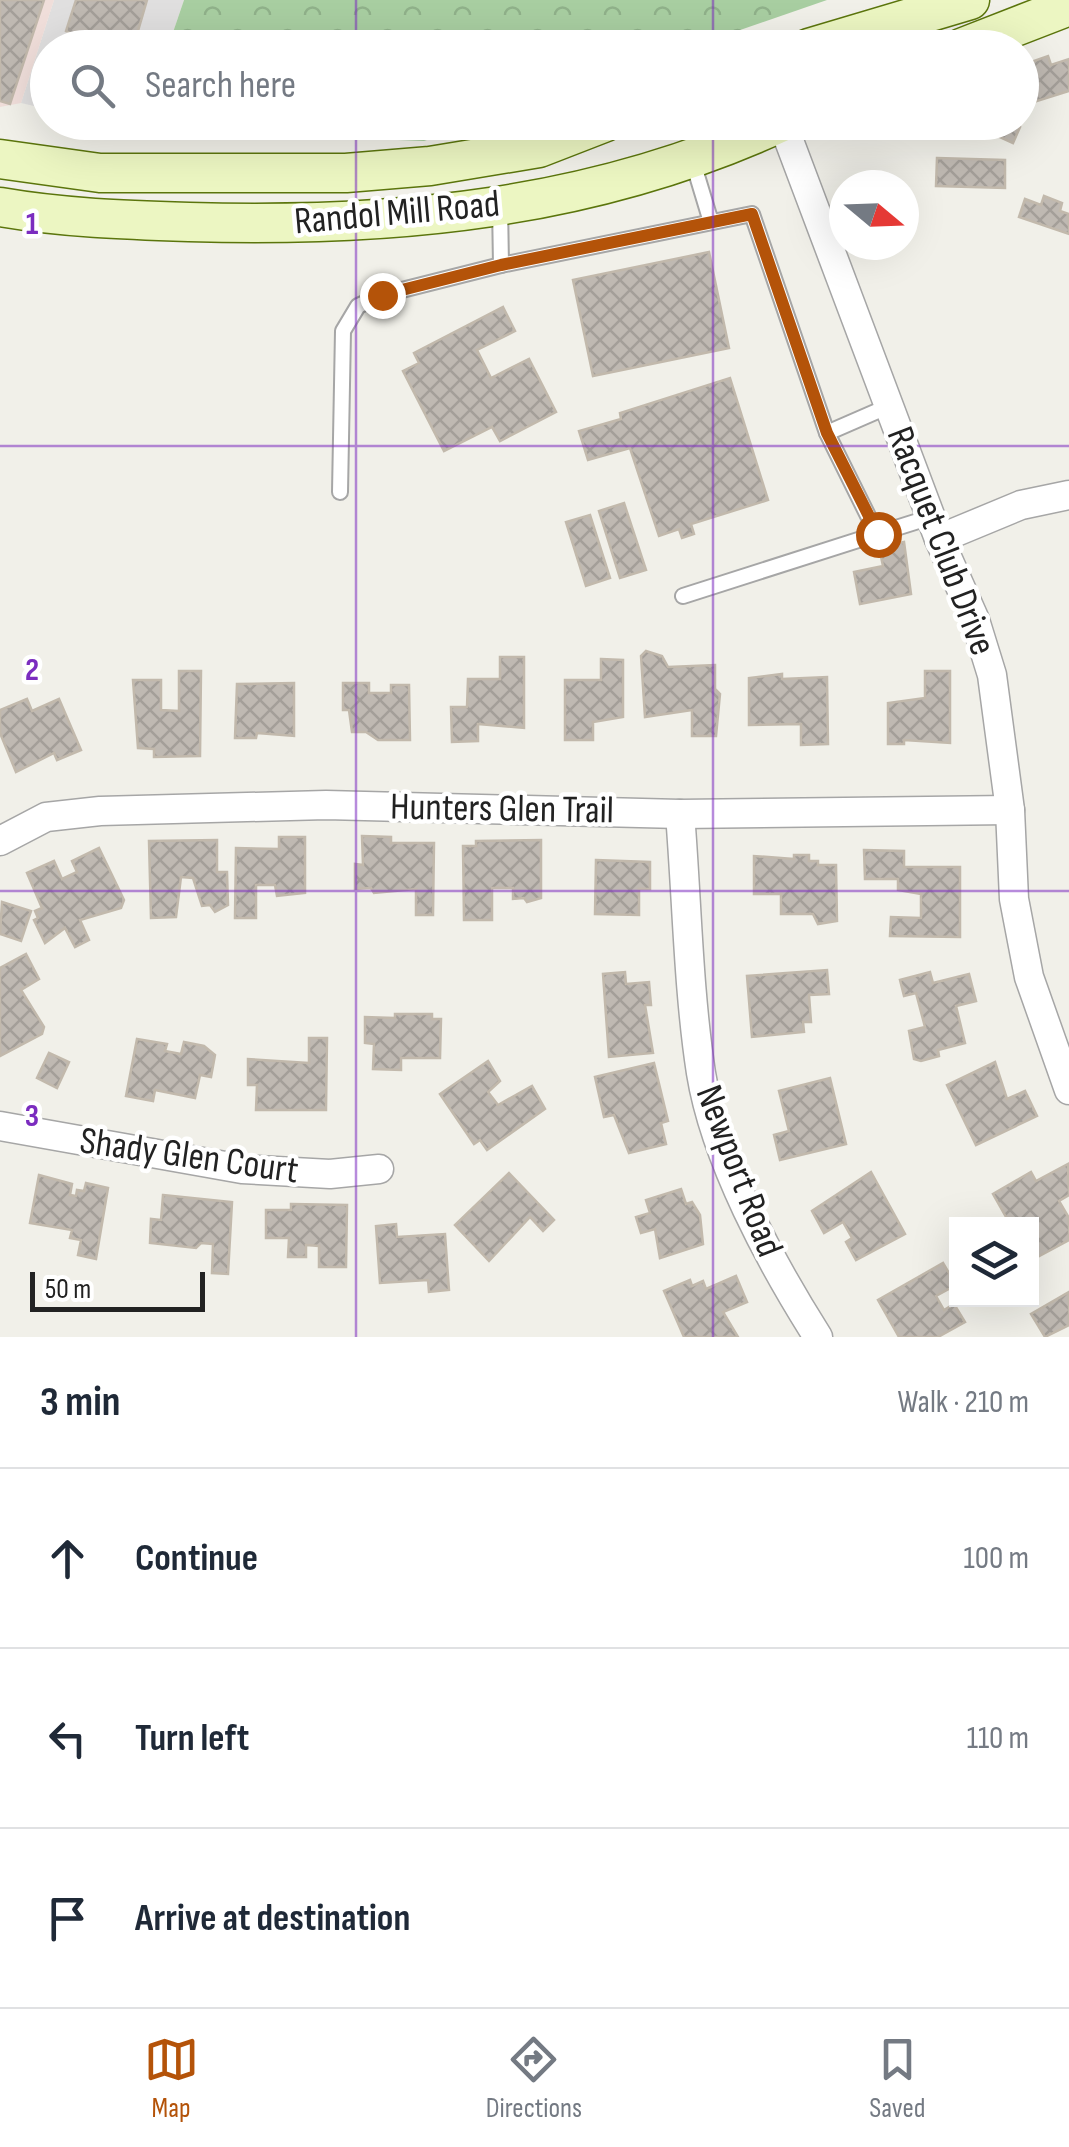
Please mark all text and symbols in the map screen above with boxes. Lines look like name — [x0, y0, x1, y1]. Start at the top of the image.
search box — [30, 30, 1039, 140]
icon: search — [65, 58, 120, 113]
text: Search here — [145, 63, 296, 108]
north arrow — [829, 170, 919, 260]
street label: Randol Mill Road — [293, 182, 501, 244]
text: 1 — [26, 205, 39, 244]
route end — [360, 273, 406, 319]
street label: Racquet Club Drive — [877, 421, 1005, 661]
route start — [856, 512, 902, 558]
text: 2 — [25, 651, 39, 690]
street label: Hunters Glen Trail — [390, 785, 614, 833]
street label: Newport Road — [686, 1079, 792, 1263]
text: 3 — [25, 1097, 39, 1136]
street label: Shady Glen Court — [77, 1118, 301, 1194]
map controls — [949, 1217, 1039, 1307]
button: layers — [949, 1217, 1039, 1307]
scale bar — [30, 1267, 205, 1312]
text: 50 m — [45, 1273, 91, 1306]
text: 3 min — [40, 1377, 120, 1428]
text: Walk · 210 m — [898, 1383, 1029, 1422]
icon: ahead — [40, 1531, 95, 1586]
text: Continue — [135, 1536, 258, 1581]
text: 100 m — [964, 1539, 1029, 1578]
icon: left — [40, 1711, 95, 1766]
text: Turn left — [135, 1716, 249, 1761]
text: 110 m — [967, 1719, 1029, 1758]
icon: arrive — [40, 1891, 95, 1946]
text: Arrive at destination — [135, 1896, 410, 1941]
tab: Map — [144, 2032, 199, 2125]
tab: Directions — [486, 2032, 582, 2125]
tab: Saved — [869, 2032, 925, 2125]

